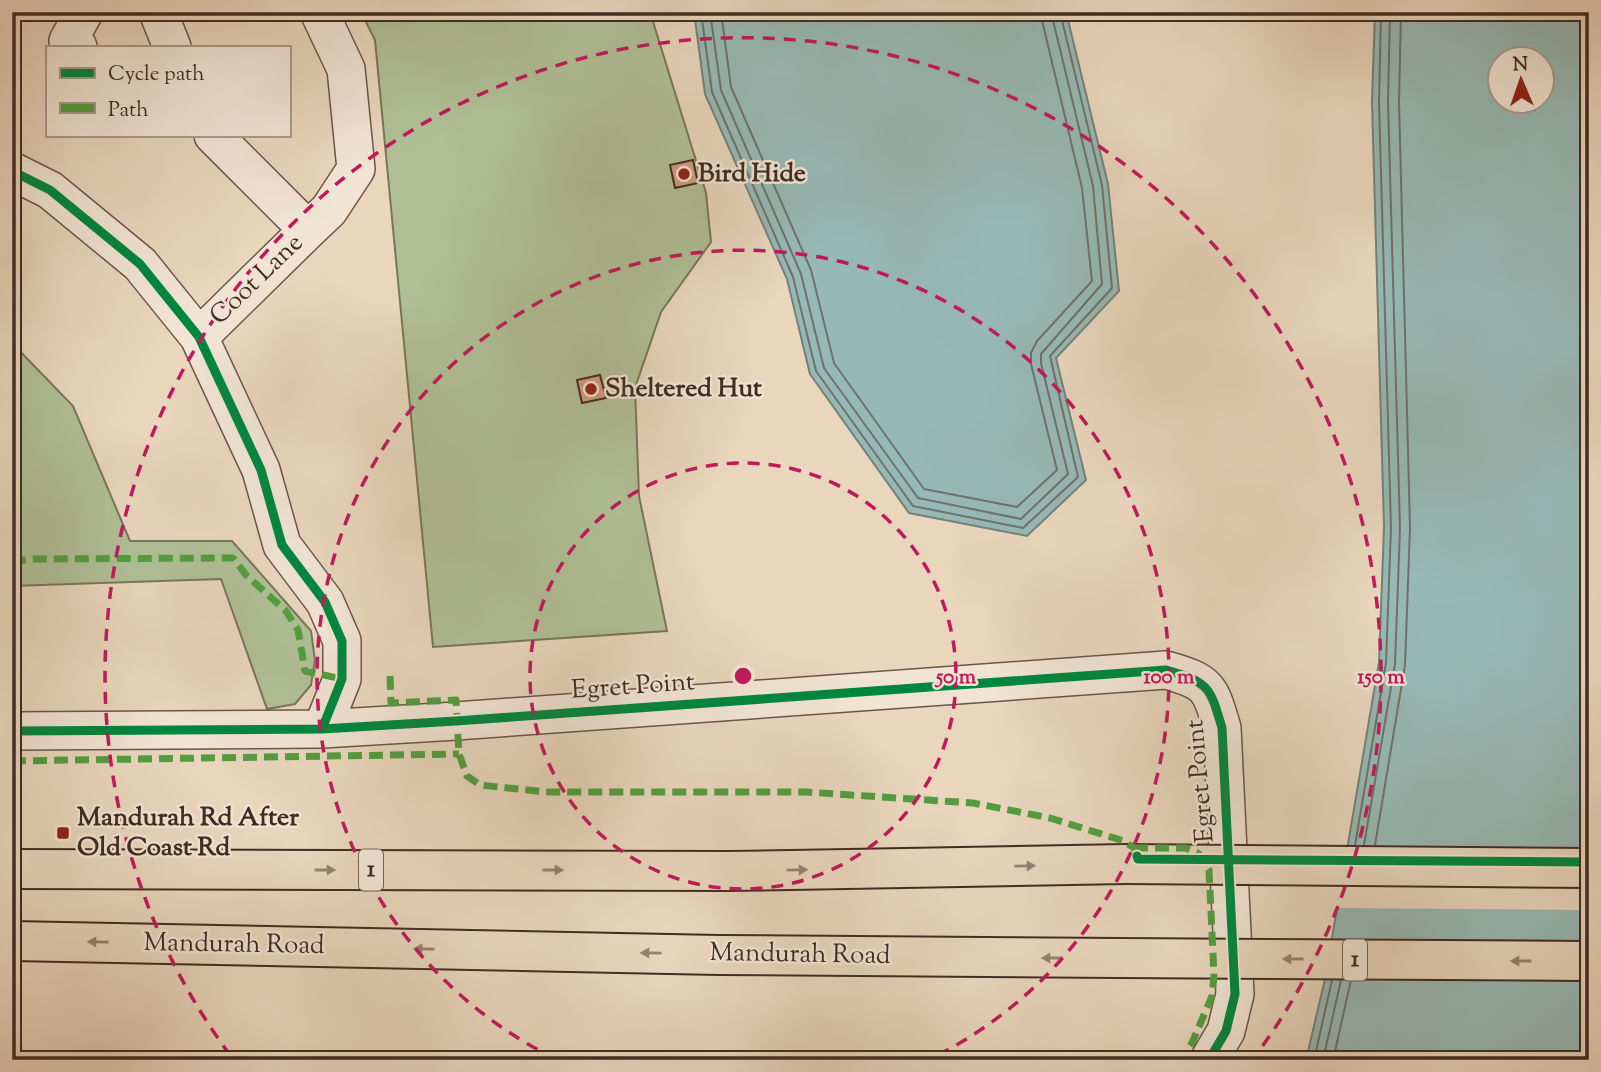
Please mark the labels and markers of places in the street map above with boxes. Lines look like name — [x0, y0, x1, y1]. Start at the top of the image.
place label: Bird Hide — [698, 156, 806, 193]
marker: Bird Hide — [676, 166, 692, 182]
place label: Sheltered Hut — [605, 371, 762, 408]
marker: Sheltered Hut — [583, 381, 599, 397]
centre of rings — [731, 664, 755, 688]
place label: Mandurah Rd After Old Coast Rd — [77, 800, 299, 867]
marker: Mandurah Rd After Old Coast Rd — [55, 825, 71, 841]

